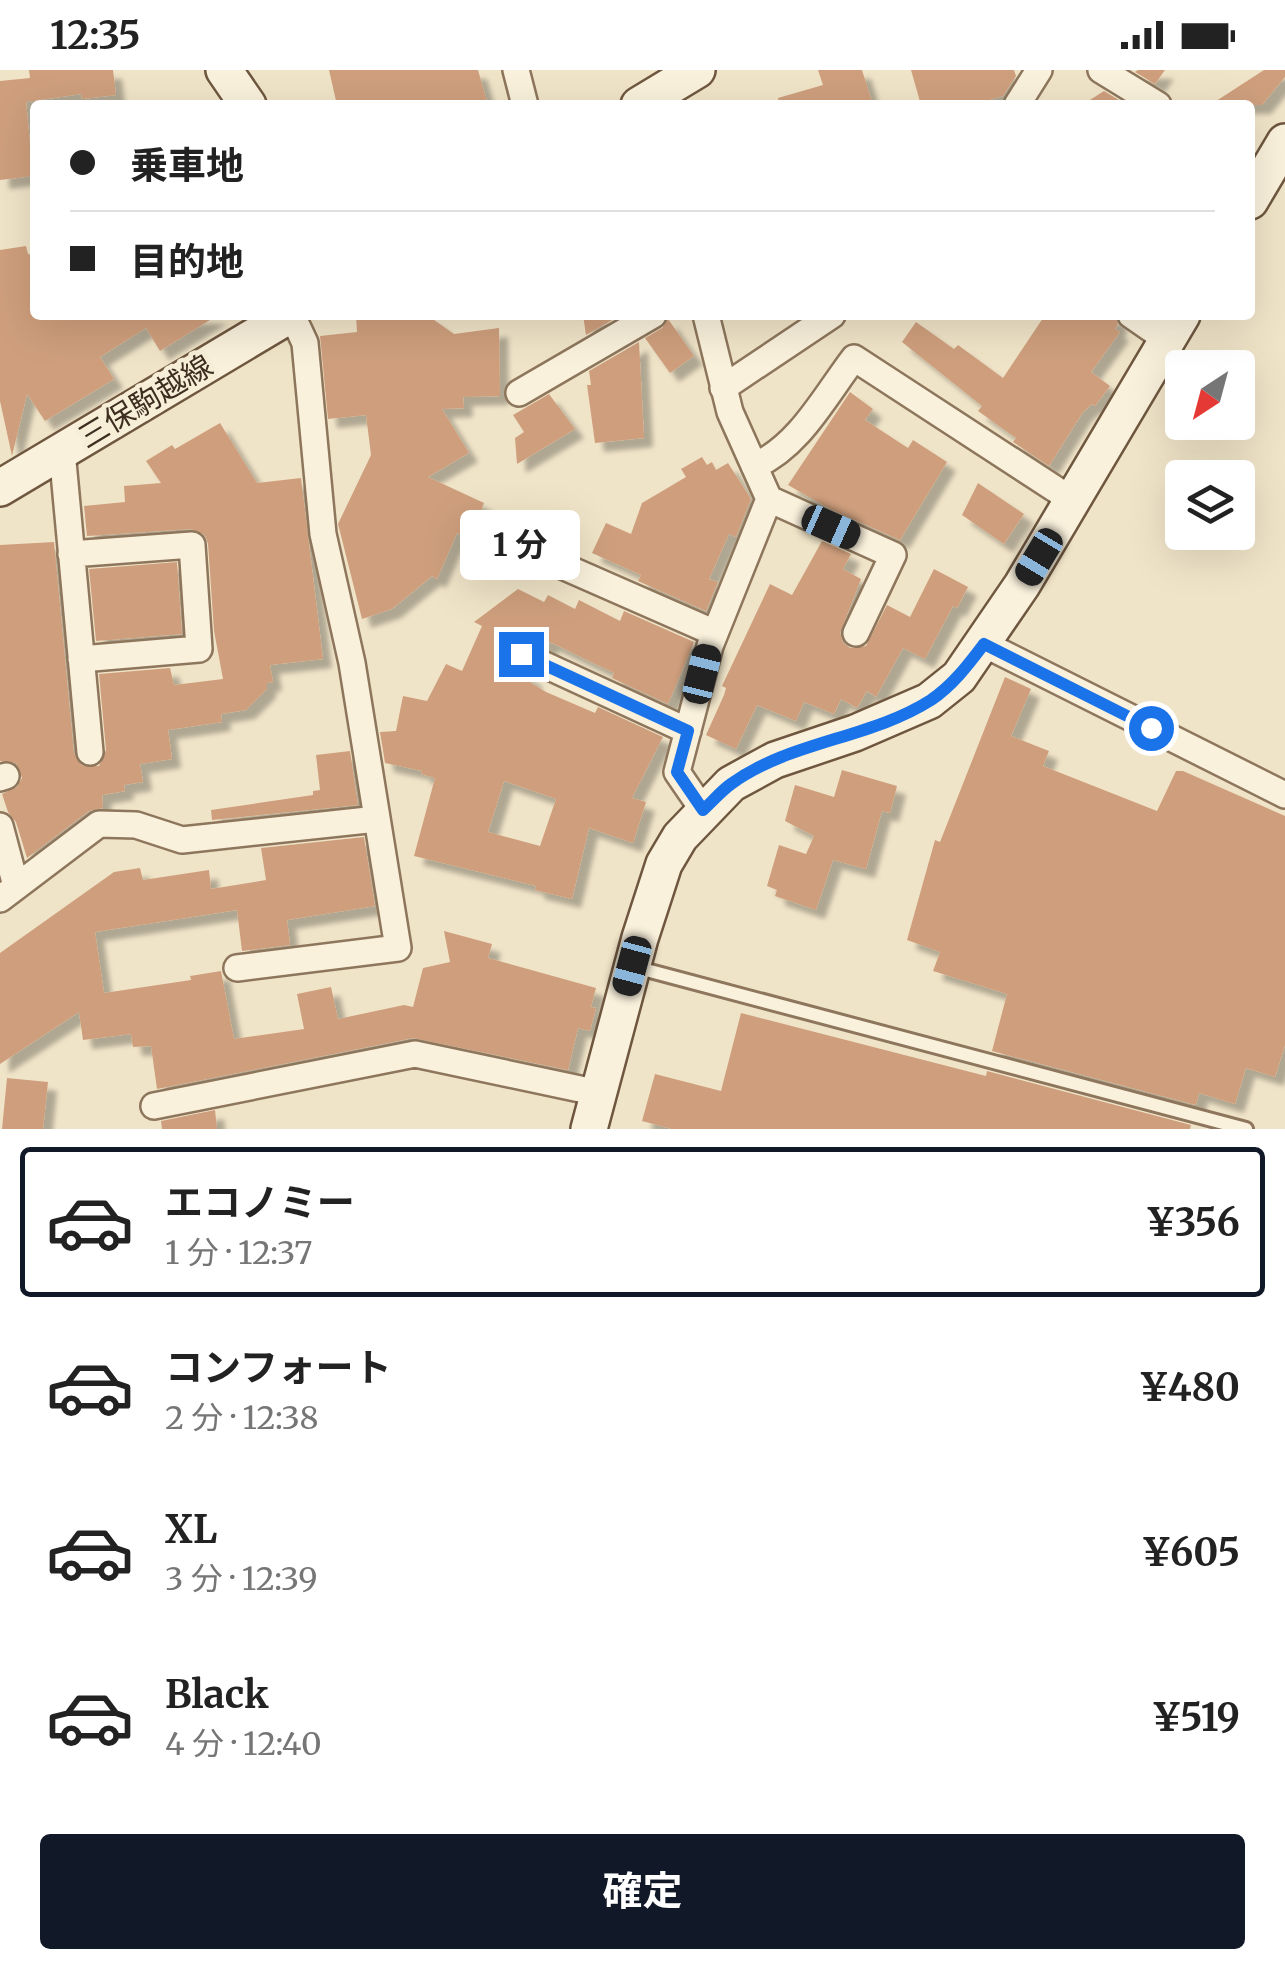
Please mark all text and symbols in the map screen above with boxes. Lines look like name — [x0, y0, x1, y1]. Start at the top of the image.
text: 12:35 — [50, 12, 140, 59]
text: 乗車地 — [130, 142, 244, 189]
text: 目的地 — [130, 238, 244, 285]
street label: 三保駒越線 — [71, 346, 219, 456]
north arrow — [1165, 350, 1255, 440]
map controls — [1165, 350, 1255, 550]
button: layers — [1165, 460, 1255, 550]
car — [797, 501, 865, 553]
callout: 1 分 — [461, 509, 581, 579]
car — [1011, 524, 1067, 590]
text: 1 分 — [493, 525, 547, 565]
route end — [499, 632, 544, 677]
car — [680, 641, 724, 707]
route start — [1129, 706, 1174, 751]
car — [610, 933, 654, 999]
icon: car — [45, 1177, 135, 1267]
text: エコノミー — [165, 1179, 355, 1226]
text: ¥356 — [1145, 1199, 1240, 1246]
text: 1 分 · 12:37 — [165, 1233, 312, 1273]
icon: car — [45, 1342, 135, 1432]
text: コンフォート — [165, 1344, 392, 1391]
text: ¥480 — [1139, 1364, 1240, 1411]
text: 2 分 · 12:38 — [165, 1398, 319, 1438]
text: XL — [165, 1506, 217, 1553]
icon: car — [45, 1507, 135, 1597]
text: ¥605 — [1141, 1529, 1240, 1576]
text: 3 分 · 12:39 — [165, 1559, 318, 1599]
text: Black — [165, 1671, 269, 1718]
icon: car — [45, 1672, 135, 1762]
text: ¥519 — [1151, 1694, 1240, 1741]
text: 4 分 · 12:40 — [165, 1724, 322, 1764]
button: 確定 — [40, 1834, 1245, 1949]

